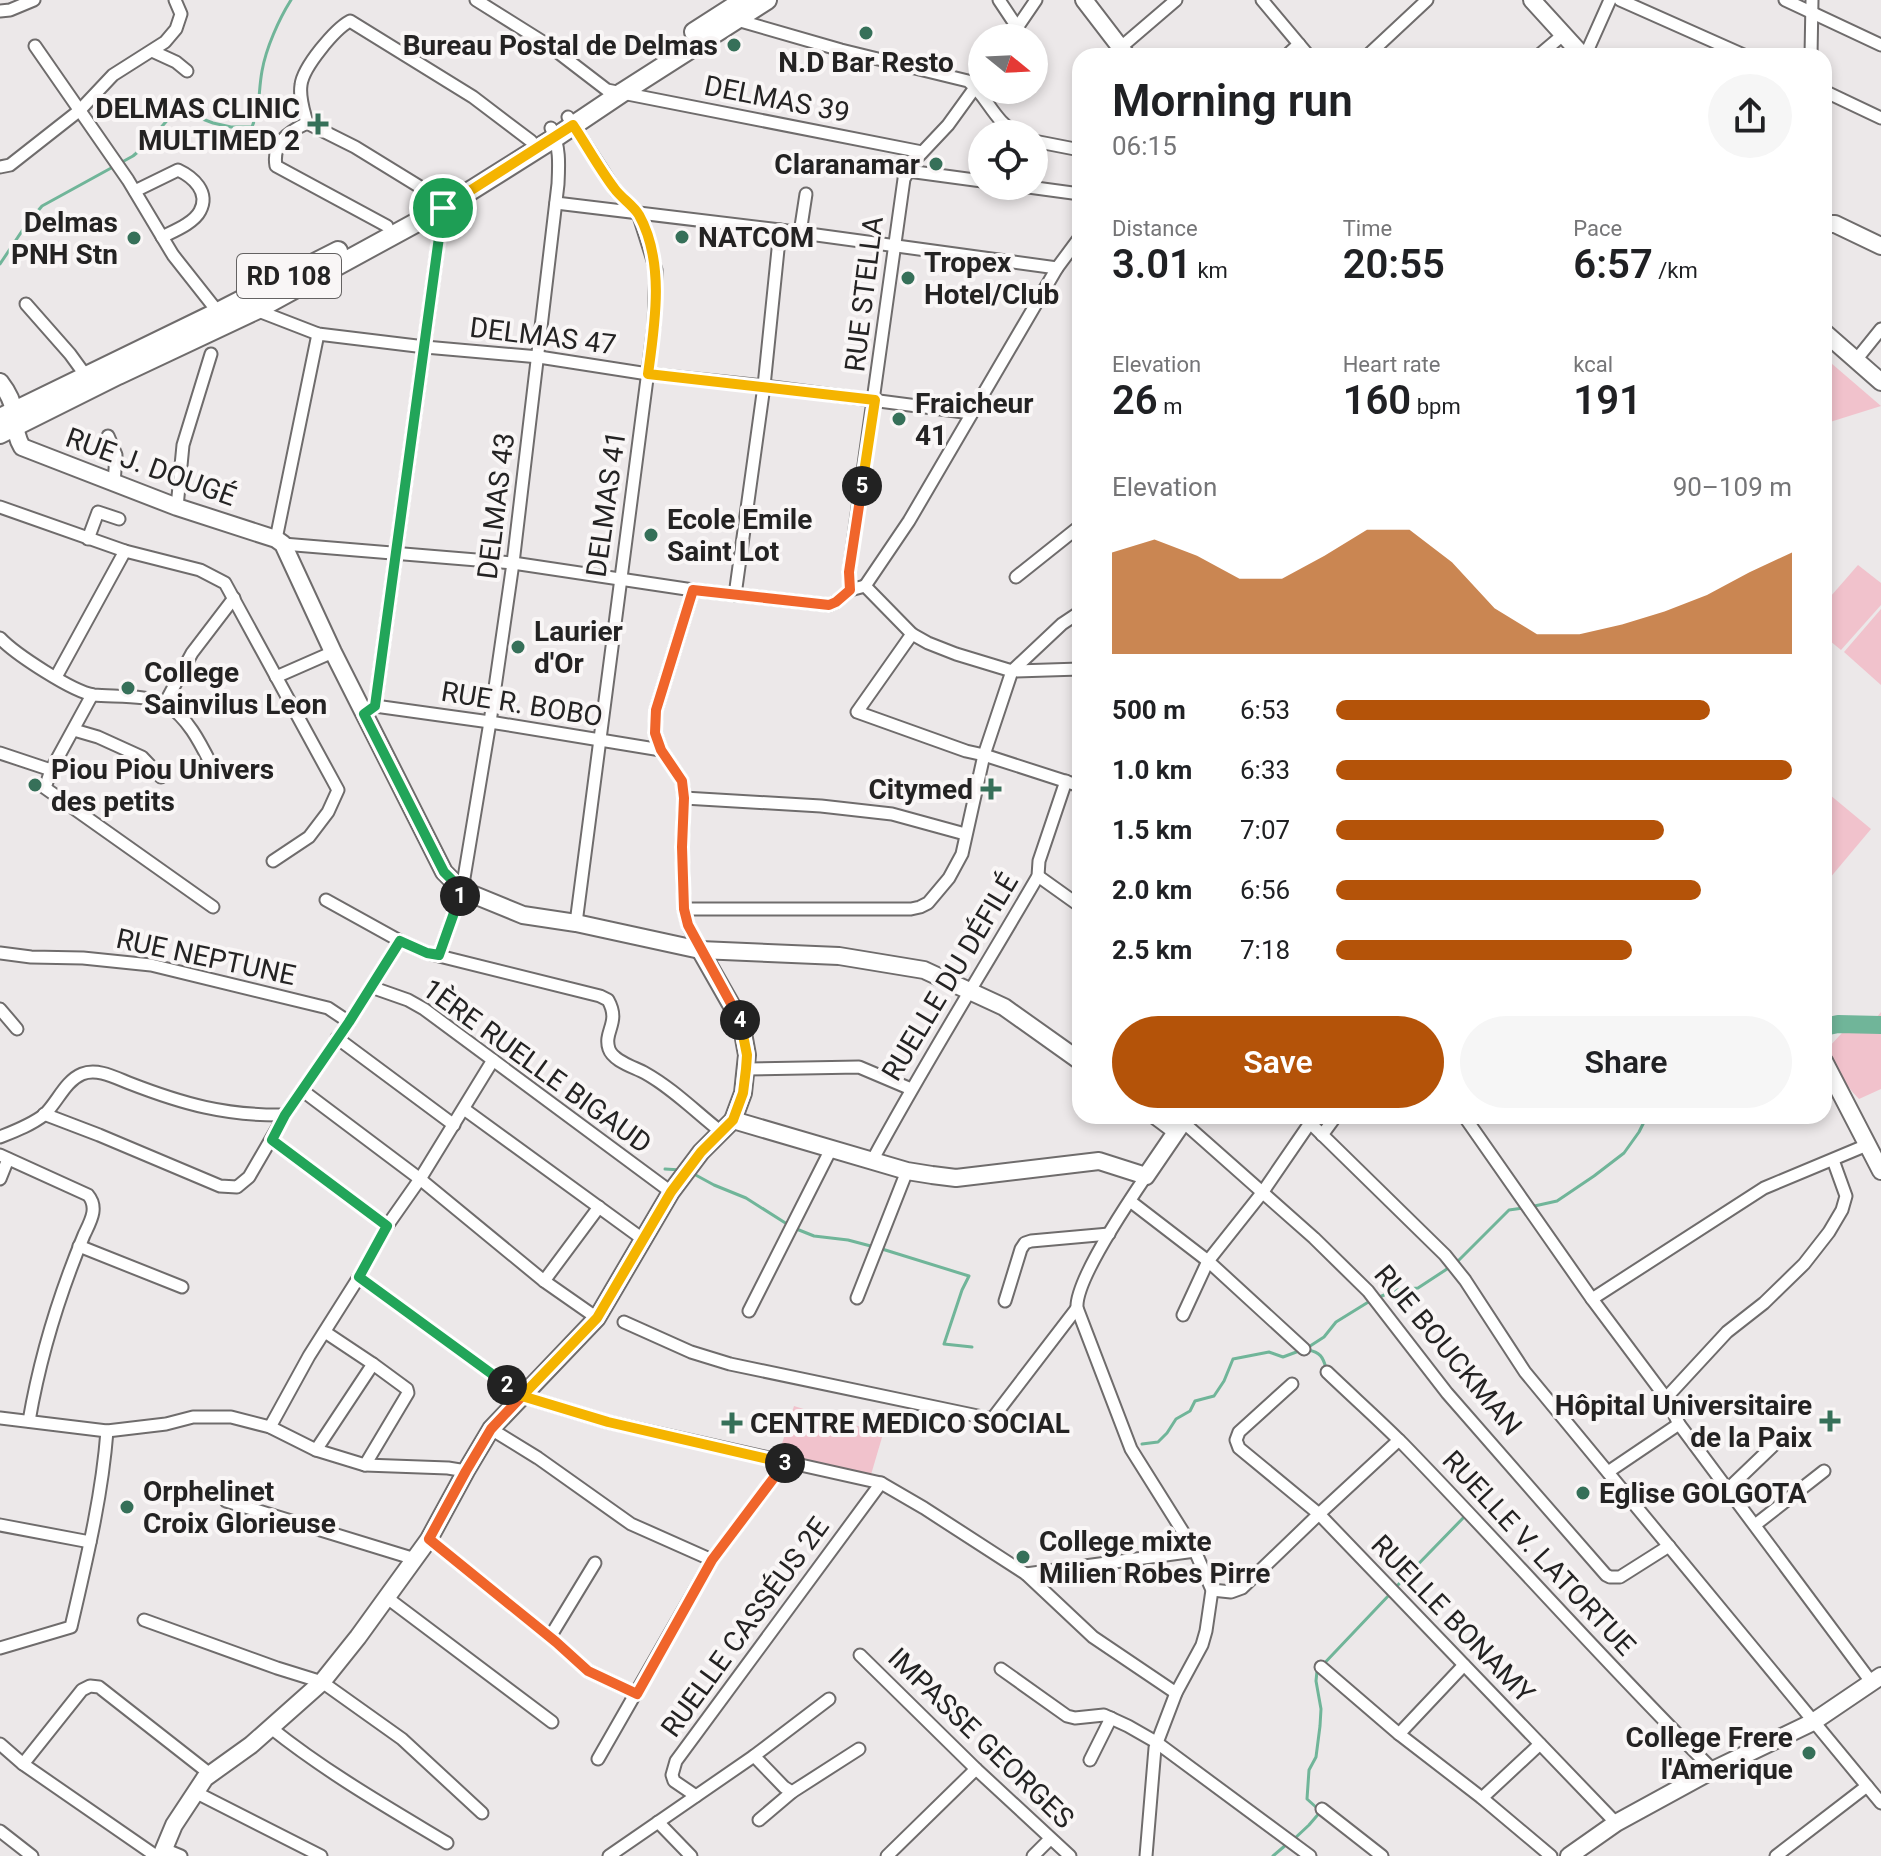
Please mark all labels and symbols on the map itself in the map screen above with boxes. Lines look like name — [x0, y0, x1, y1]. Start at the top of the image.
marker: N.D Bar Resto — [857, 24, 875, 42]
north arrow — [968, 24, 1048, 104]
place label: Bureau Postal de Delmas — [403, 29, 718, 62]
marker: Bureau Postal de Delmas — [725, 36, 743, 54]
place label: N.D Bar Resto — [778, 46, 954, 79]
street label: DELMAS 39 — [702, 69, 852, 129]
place label: DELMAS CLINIC MULTIMED 2 — [95, 92, 300, 157]
marker: DELMAS CLINIC MULTIMED 2 — [307, 113, 329, 135]
place label: Claranamar — [774, 148, 920, 181]
marker: Claranamar — [927, 155, 945, 173]
pin — [409, 174, 477, 242]
place label: Delmas PNH Stn — [11, 206, 118, 271]
street label: RUE STELLA — [838, 214, 890, 374]
place label: NATCOM — [698, 221, 814, 254]
marker: NATCOM — [673, 228, 691, 246]
marker: Delmas PNH Stn — [125, 229, 143, 247]
place label: Tropex Hotel/Club — [924, 246, 1059, 311]
road number: RD 108 — [237, 254, 341, 298]
marker: Tropex Hotel/Club — [899, 269, 917, 287]
street label: DELMAS 47 — [468, 311, 618, 361]
place label: Fraicheur 41 — [915, 387, 1034, 452]
marker: Fraicheur 41 — [890, 410, 908, 428]
street label: RUE J. DOUGÉ — [61, 421, 241, 513]
street label: DELMAS 41 — [579, 429, 633, 579]
street label: DELMAS 43 — [471, 431, 521, 581]
pin: 5 — [842, 466, 882, 506]
place label: Ecole Emile Saint Lot — [667, 503, 812, 568]
marker: Ecole Emile Saint Lot — [642, 526, 660, 544]
place label: Laurier d'Or — [534, 615, 623, 680]
marker: Laurier d'Or — [509, 638, 527, 656]
place label: College Sainvilus Leon — [144, 656, 327, 721]
street label: RUE R. BOBO — [439, 675, 605, 733]
marker: College Sainvilus Leon — [119, 679, 137, 697]
place label: Piou Piou Univers des petits — [51, 753, 274, 818]
place label: Citymed — [869, 773, 973, 806]
marker: Piou Piou Univers des petits — [26, 776, 44, 794]
marker: Citymed — [980, 778, 1002, 800]
street label: RUELLE DU DÉFILÉ — [875, 867, 1025, 1087]
pin: 1 — [440, 876, 480, 916]
street label: RUE NEPTUNE — [113, 922, 299, 992]
street label: 1ÈRE RUELLE BIGAUD — [416, 972, 658, 1160]
pin: 4 — [720, 1000, 760, 1040]
street label: RUE BOUCKMAN — [1367, 1258, 1529, 1442]
pin: 2 — [487, 1365, 527, 1405]
place label: Hôpital Universitaire de la Paix — [1555, 1389, 1813, 1454]
place label: CENTRE MEDICO SOCIAL — [750, 1407, 1070, 1440]
marker: Hôpital Universitaire de la Paix — [1819, 1410, 1841, 1432]
marker: CENTRE MEDICO SOCIAL — [721, 1412, 743, 1434]
pin: 3 — [765, 1443, 805, 1483]
street label: RUELLE V. LATORTUE — [1436, 1444, 1642, 1662]
place label: Orphelinet Croix Glorieuse — [143, 1475, 336, 1540]
place label: Eglise GOLGOTA — [1599, 1477, 1807, 1510]
marker: Eglise GOLGOTA — [1574, 1484, 1592, 1502]
marker: Orphelinet Croix Glorieuse — [118, 1498, 136, 1516]
street label: RUELLE CASSÉUS 2E — [654, 1511, 836, 1743]
place label: College mixte Milien Robes Pirre — [1039, 1525, 1270, 1590]
street label: RUELLE BONAMY — [1365, 1528, 1542, 1710]
marker: College mixte Milien Robes Pirre — [1014, 1548, 1032, 1566]
street label: IMPASSE GEORGES — [881, 1641, 1081, 1835]
place label: College Frere l'Amerique — [1626, 1721, 1793, 1786]
marker: College Frere l'Amerique — [1800, 1744, 1818, 1762]

